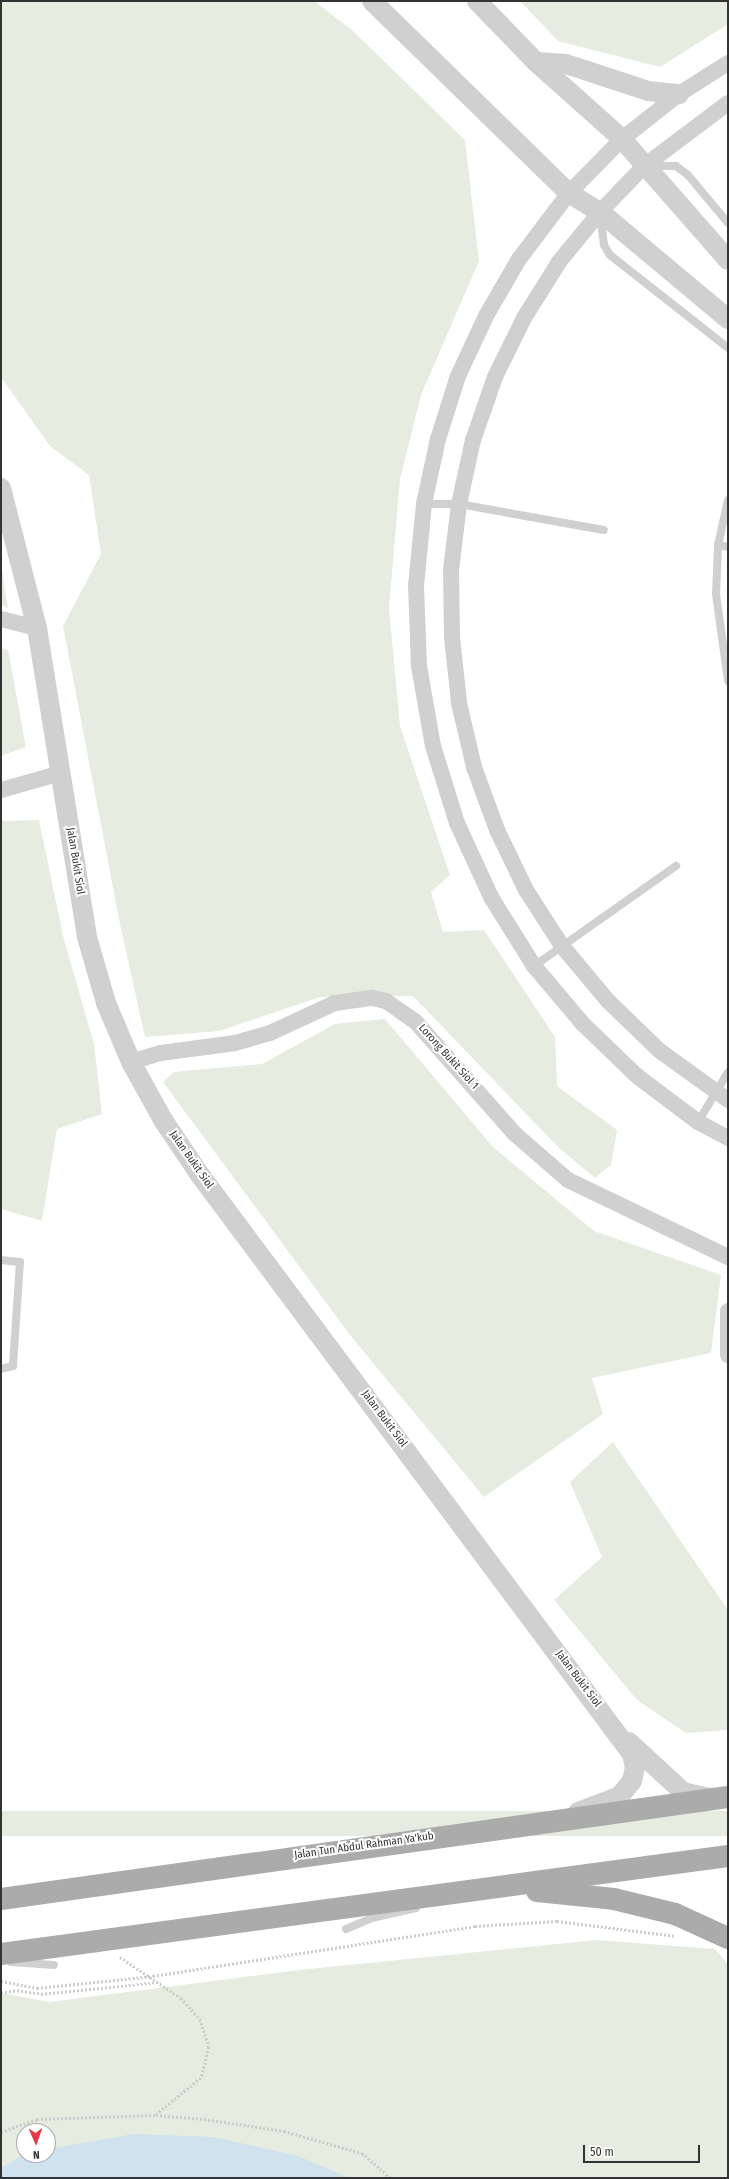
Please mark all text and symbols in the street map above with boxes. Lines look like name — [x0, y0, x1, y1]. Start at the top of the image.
street label: Jalan Bukit Siol — [63, 827, 87, 895]
street label: Lorong Bukit Siol 1 — [415, 1022, 481, 1092]
street label: Jalan Bukit Siol — [166, 1128, 216, 1192]
street label: Jalan Bukit Siol — [358, 1388, 410, 1450]
street label: Jalan Bukit Siol — [552, 1648, 604, 1710]
street label: Jalan Tun Abdul Rahman Ya'kub — [293, 1830, 435, 1862]
north arrow — [16, 2123, 56, 2163]
scale bar — [585, 2137, 702, 2163]
text: 50 m — [590, 2145, 614, 2159]
text: N — [33, 2148, 40, 2161]

